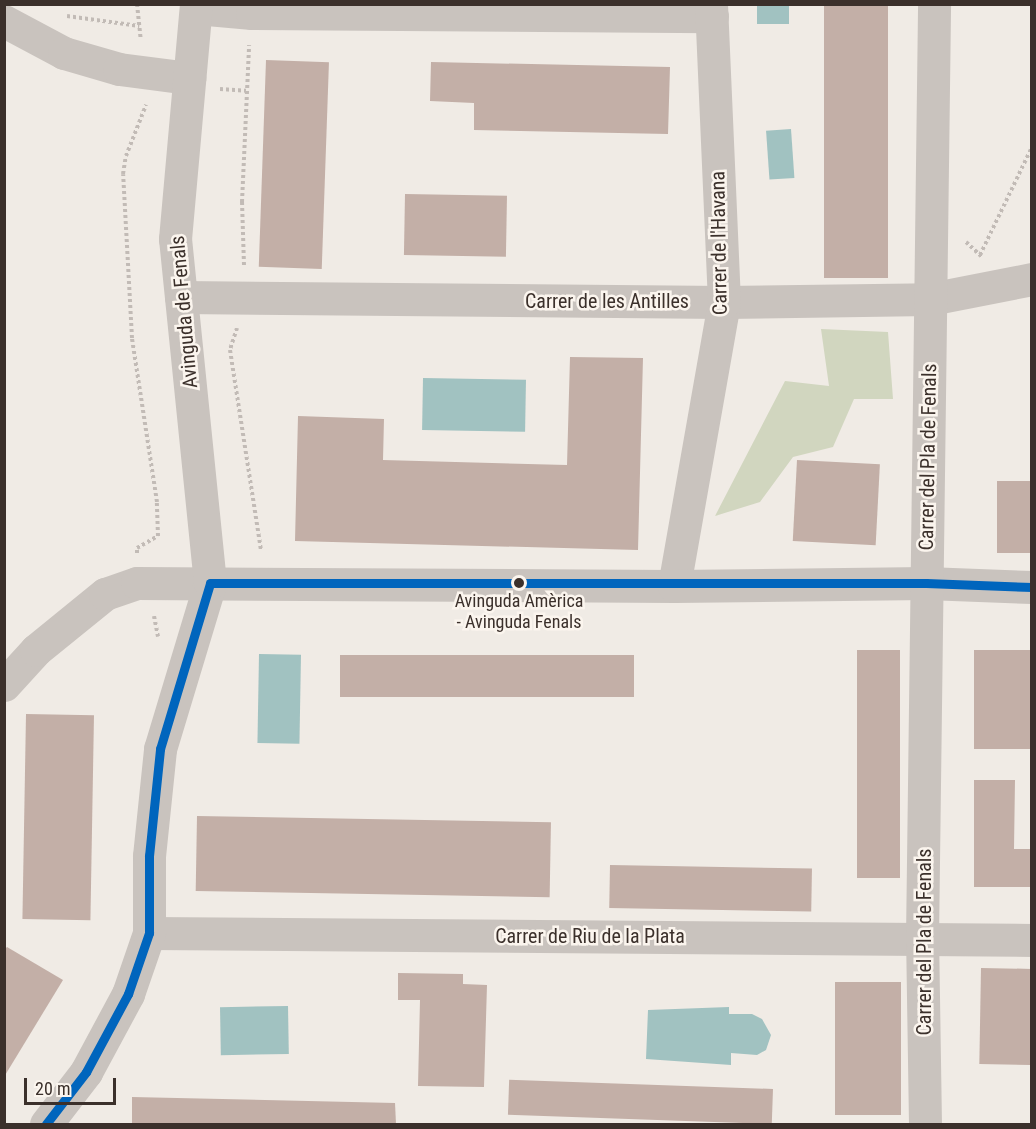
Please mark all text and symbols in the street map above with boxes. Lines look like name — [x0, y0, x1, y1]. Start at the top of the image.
street label: Carrer de l'Havana — [706, 171, 732, 315]
street label: Avinguda de Fenals — [165, 235, 203, 389]
street label: Carrer de les Antilles — [525, 289, 689, 313]
street label: Carrer del Pla de Fenals — [914, 363, 942, 551]
marker: Avinguda Amèrica - Avinguda Fenals — [513, 577, 525, 589]
place label: Avinguda Amèrica - Avinguda Fenals — [455, 591, 583, 634]
street label: Carrer del Pla de Fenals — [912, 849, 936, 1035]
street label: Carrer de Riu de la Plata — [495, 924, 685, 948]
scale bar — [27, 1066, 118, 1104]
text: 20 m — [35, 1078, 70, 1099]

